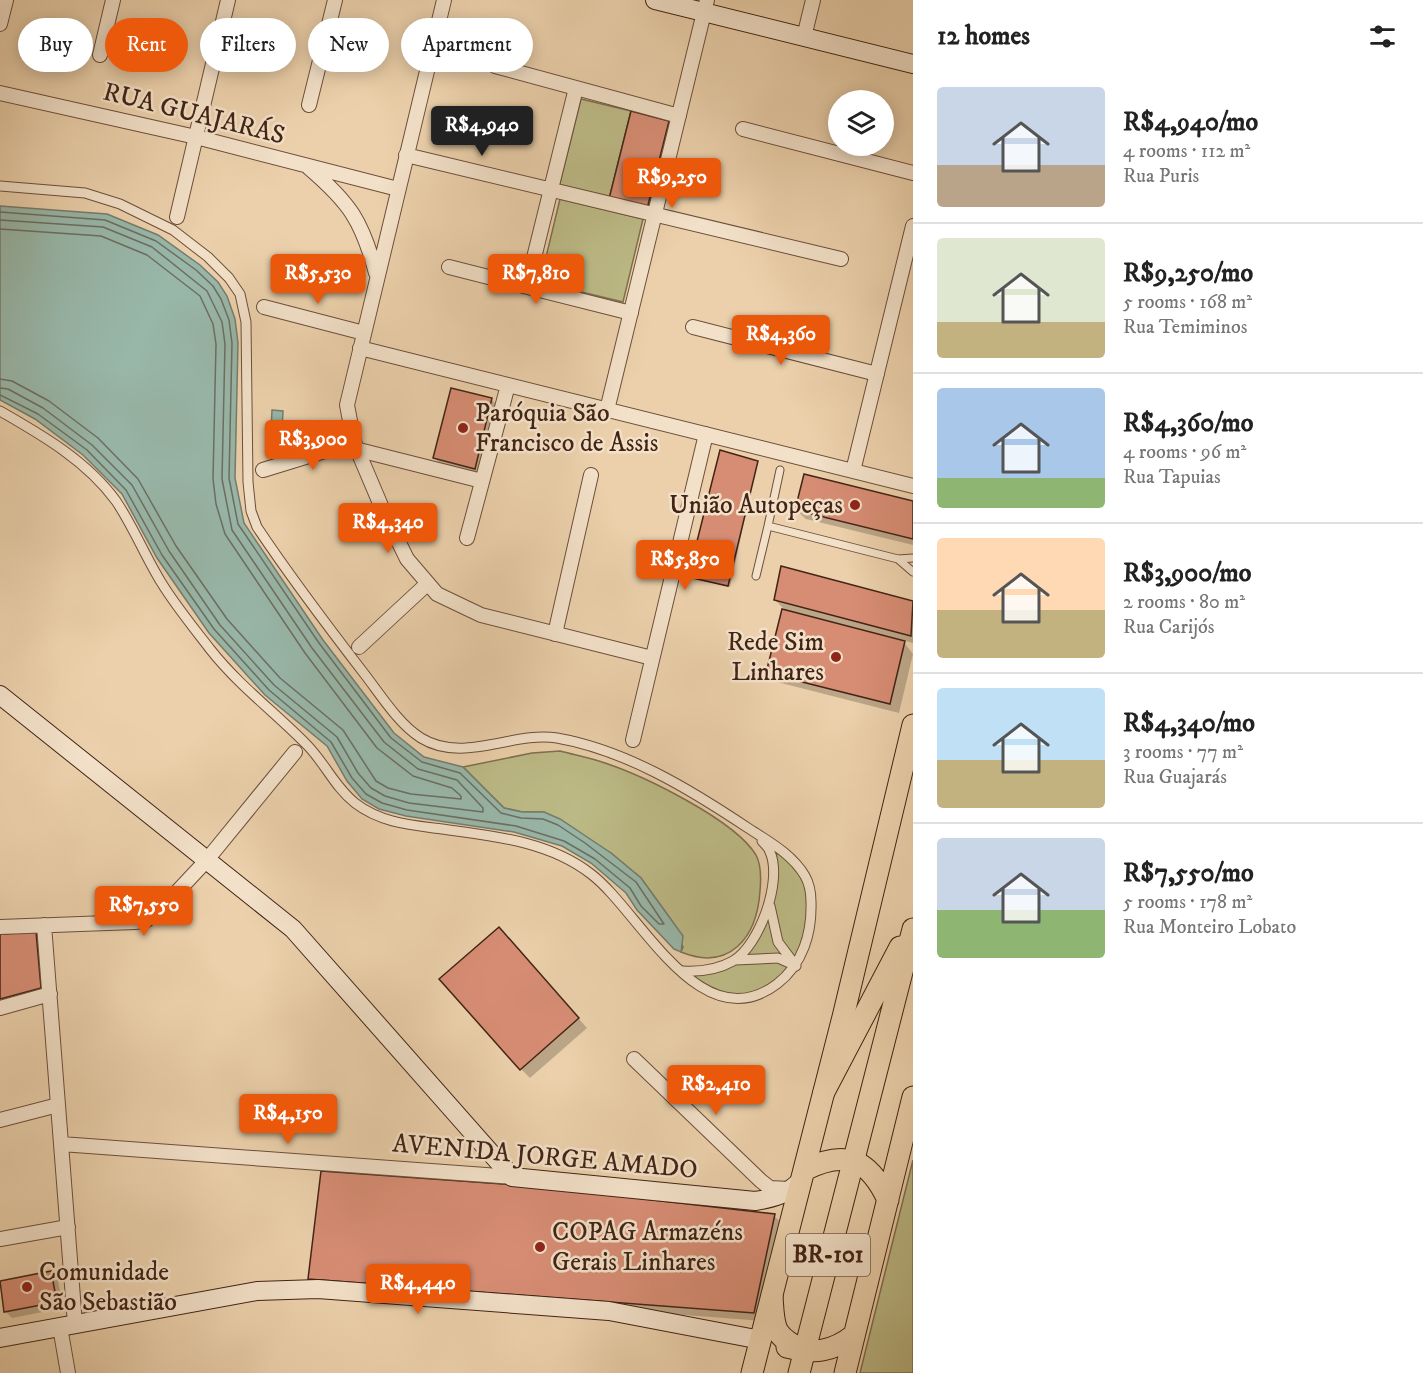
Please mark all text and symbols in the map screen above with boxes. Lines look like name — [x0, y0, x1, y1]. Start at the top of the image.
chip: Buy — [18, 18, 93, 72]
chip: Rent — [105, 18, 188, 72]
chip: Filters — [200, 18, 296, 72]
chip: New — [308, 18, 389, 72]
chip: Apartment — [401, 18, 533, 72]
text: 12 homes — [937, 20, 1030, 53]
icon: filters — [1366, 20, 1399, 53]
street label: RUA GUAJARÁS — [100, 74, 289, 153]
map controls — [828, 90, 894, 156]
button: layers — [828, 90, 894, 156]
pin: R$4,940 — [427, 106, 537, 157]
text: R$4,940/mo — [1123, 106, 1258, 139]
icon: home — [985, 111, 1057, 183]
text: R$4,940 — [445, 113, 519, 138]
text: 4 rooms · 112 m² — [1123, 139, 1251, 164]
pin: R$9,250 — [617, 158, 727, 209]
text: Rua Puris — [1123, 164, 1199, 189]
text: R$9,250 — [637, 165, 707, 190]
pin: R$5,530 — [263, 254, 373, 305]
pin: R$7,810 — [481, 254, 591, 305]
text: R$9,250/mo — [1123, 257, 1253, 290]
text: R$5,530 — [285, 261, 351, 286]
text: R$7,810 — [502, 261, 570, 286]
icon: home — [985, 262, 1057, 334]
text: 5 rooms · 168 m² — [1123, 290, 1252, 315]
pin: R$4,360 — [726, 315, 836, 366]
text: Rua Temiminos — [1123, 315, 1247, 340]
text: R$4,360 — [746, 322, 816, 347]
place label: Paróquia São Francisco de Assis — [475, 397, 659, 460]
text: R$4,360/mo — [1123, 407, 1253, 440]
icon: home — [985, 412, 1057, 484]
pin: R$3,900 — [258, 420, 368, 471]
marker: Paróquia São Francisco de Assis — [456, 421, 470, 435]
text: R$3,900 — [279, 427, 347, 452]
text: 4 rooms · 96 m² — [1123, 440, 1246, 465]
text: Rua Tapuias — [1123, 465, 1221, 490]
place label: União Autopeças — [669, 489, 843, 522]
marker: União Autopeças — [848, 498, 862, 512]
pin: R$4,340 — [333, 503, 443, 554]
text: R$4,340 — [352, 510, 424, 535]
pin: R$5,850 — [630, 540, 740, 591]
text: R$5,850 — [650, 547, 720, 572]
text: R$3,900/mo — [1123, 557, 1251, 590]
icon: home — [985, 562, 1057, 634]
text: 2 rooms · 80 m² — [1123, 590, 1245, 615]
text: Rua Carijós — [1123, 615, 1214, 640]
place label: Rede Sim Linhares — [727, 626, 824, 689]
marker: Rede Sim Linhares — [829, 650, 843, 664]
text: R$4,340/mo — [1123, 707, 1255, 740]
icon: home — [985, 712, 1057, 784]
text: 3 rooms · 77 m² — [1123, 740, 1243, 765]
text: Rua Guajarás — [1123, 765, 1227, 790]
text: R$7,550/mo — [1123, 857, 1254, 890]
icon: home — [985, 862, 1057, 934]
pin: R$7,550 — [89, 886, 199, 937]
text: 5 rooms · 178 m² — [1123, 890, 1252, 915]
text: R$7,550 — [109, 893, 179, 918]
text: Rua Monteiro Lobato — [1123, 915, 1296, 940]
pin: R$2,410 — [661, 1065, 771, 1116]
text: R$2,410 — [681, 1072, 751, 1097]
pin: R$4,150 — [233, 1094, 343, 1145]
text: R$4,150 — [253, 1101, 323, 1126]
street label: AVENIDA JORGE AMADO — [391, 1127, 699, 1187]
place label: COPAG Armazéns Gerais Linhares — [552, 1216, 743, 1279]
road number: BR-101 — [786, 1234, 870, 1276]
marker: COPAG Armazéns Gerais Linhares — [533, 1240, 547, 1254]
place label: Comunidade São Sebastião — [39, 1256, 177, 1319]
pin: R$4,440 — [363, 1264, 473, 1315]
text: R$4,440 — [380, 1271, 456, 1296]
marker: Comunidade São Sebastião — [20, 1280, 34, 1294]

